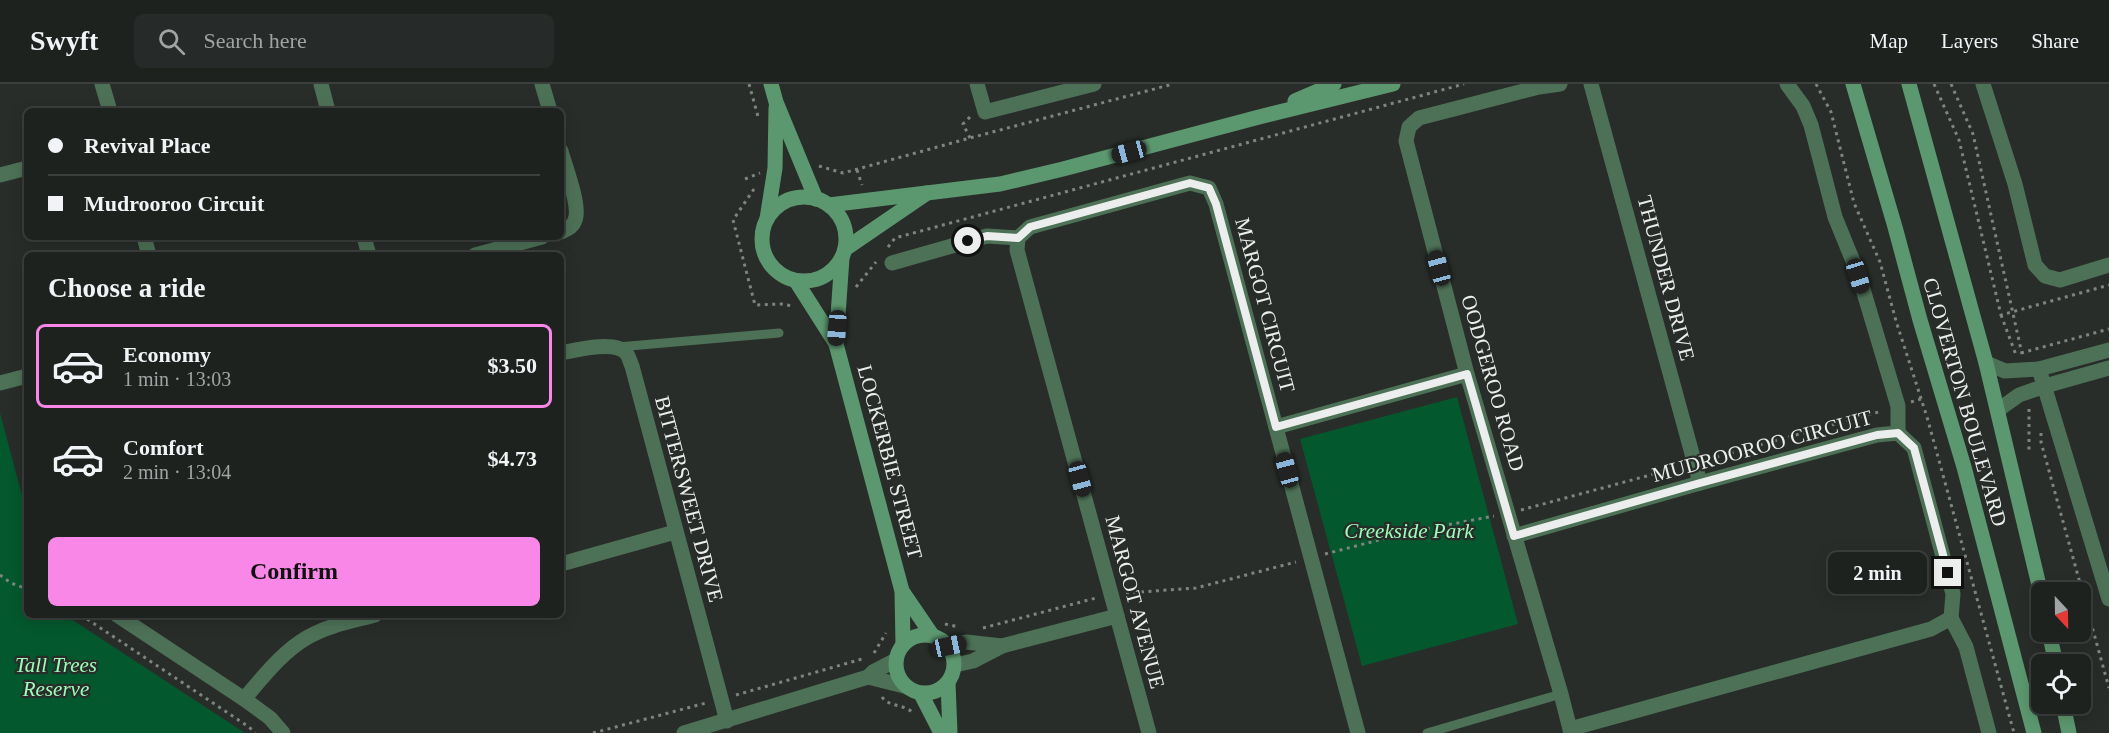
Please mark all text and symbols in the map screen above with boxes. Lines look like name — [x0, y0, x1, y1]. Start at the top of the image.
search box — [134, 14, 554, 68]
text: Swyft — [30, 25, 98, 56]
icon: search — [155, 25, 188, 58]
text: Search here — [203, 28, 307, 53]
text: Map — [1870, 29, 1908, 53]
text: Layers — [1941, 29, 1998, 53]
text: Share — [2031, 29, 2079, 53]
text: Revival Place — [84, 133, 210, 158]
car — [1109, 139, 1149, 165]
text: Mudrooroo Circuit — [84, 191, 264, 216]
street label: THUNDER DRIVE — [1632, 193, 1700, 363]
street label: MARGOT CIRCUIT — [1230, 215, 1300, 395]
route start — [954, 227, 981, 254]
car — [1426, 248, 1452, 288]
car — [1844, 256, 1872, 296]
text: Choose a ride — [48, 273, 206, 303]
street label: CLOVERTON BOULEVARD — [1918, 275, 2012, 529]
street label: OODGEROO ROAD — [1456, 292, 1530, 474]
car — [827, 309, 847, 347]
icon: car — [51, 339, 105, 393]
text: Economy — [123, 342, 211, 367]
text: $3.50 — [488, 353, 537, 378]
street label: LOCKERBIE STREET — [853, 362, 928, 562]
text: 1 min · 13:03 — [123, 368, 231, 390]
street label: BITTERSWEET DRIVE — [650, 393, 728, 605]
street label: MUDROOROO CIRCUIT — [1649, 405, 1875, 487]
icon: car — [51, 432, 105, 486]
text: Comfort — [123, 435, 204, 460]
text: $4.73 — [488, 446, 537, 471]
car — [1274, 450, 1300, 490]
car — [1067, 459, 1093, 499]
text: 2 min · 13:04 — [123, 461, 231, 483]
street label: MARGOT AVENUE — [1100, 513, 1170, 691]
park label: Creekside Park — [1344, 519, 1474, 543]
button: Confirm — [48, 537, 540, 606]
callout: 2 min — [1828, 552, 1927, 594]
route end — [1934, 559, 1961, 586]
text: 2 min — [1853, 562, 1902, 584]
north arrow — [2031, 582, 2091, 642]
map controls — [2031, 582, 2091, 714]
car — [930, 633, 968, 659]
park label: Tall Trees Reserve — [15, 653, 97, 701]
button: locate — [2031, 654, 2091, 714]

